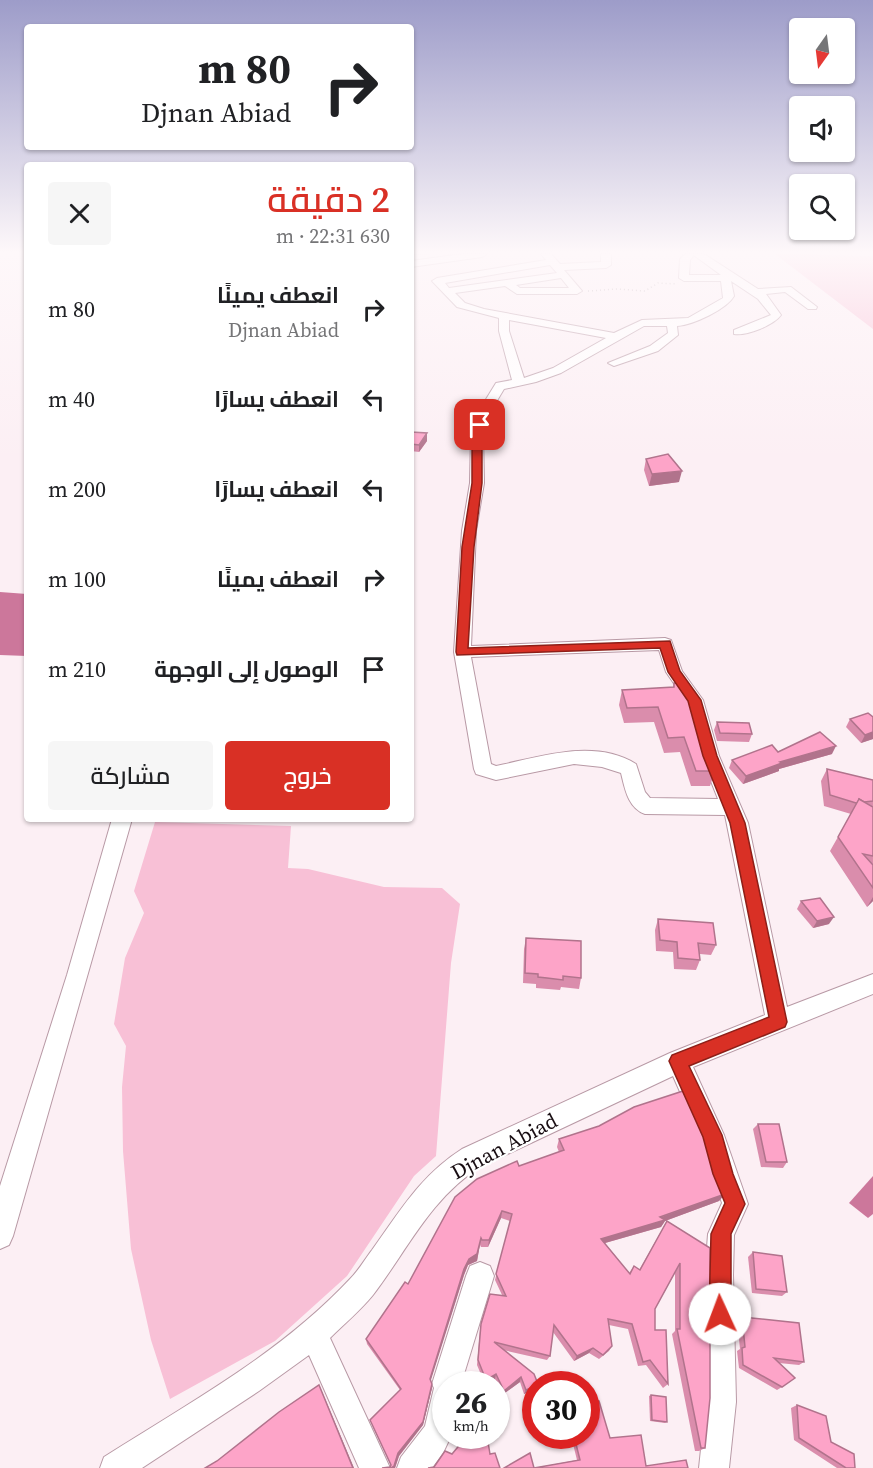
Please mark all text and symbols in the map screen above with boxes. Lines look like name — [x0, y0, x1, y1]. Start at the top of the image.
north arrow — [789, 18, 855, 84]
map controls — [789, 18, 855, 240]
text: 80 m — [198, 39, 291, 97]
icon: right — [312, 48, 390, 126]
text: Djnan Abiad — [141, 94, 291, 131]
button: sound — [789, 96, 855, 162]
button: search — [789, 174, 855, 240]
text: 2 دقيقة — [267, 175, 390, 224]
button: close — [48, 182, 111, 245]
text: 630 m · 22:31 — [276, 222, 390, 250]
text: انعطف يمينًا — [217, 280, 339, 310]
icon: right — [357, 293, 390, 326]
text: 80 m — [48, 294, 95, 324]
text: Djnan Abiad — [228, 316, 339, 344]
icon: left — [357, 383, 390, 416]
text: 40 m — [48, 384, 95, 414]
text: انعطف يسارًا — [214, 384, 339, 414]
pin — [454, 399, 505, 450]
icon: arrive — [463, 408, 496, 441]
icon: left — [357, 473, 390, 506]
text: 200 m — [48, 474, 106, 504]
text: انعطف يسارًا — [214, 474, 339, 504]
icon: right — [357, 563, 390, 596]
text: 100 m — [48, 564, 106, 594]
text: انعطف يمينًا — [217, 564, 339, 594]
icon: arrive — [357, 653, 390, 686]
text: 210 m — [48, 654, 106, 684]
text: الوصول إلى الوجهة — [154, 654, 339, 684]
button: مشاركة — [48, 741, 213, 810]
button: خروج — [225, 741, 390, 810]
street label: Djnan Abiad — [446, 1106, 562, 1186]
position arrow — [688, 1282, 752, 1346]
speed limit sign: 30 — [522, 1371, 600, 1449]
text: 26 — [455, 1382, 487, 1423]
text: km/h — [453, 1415, 489, 1436]

